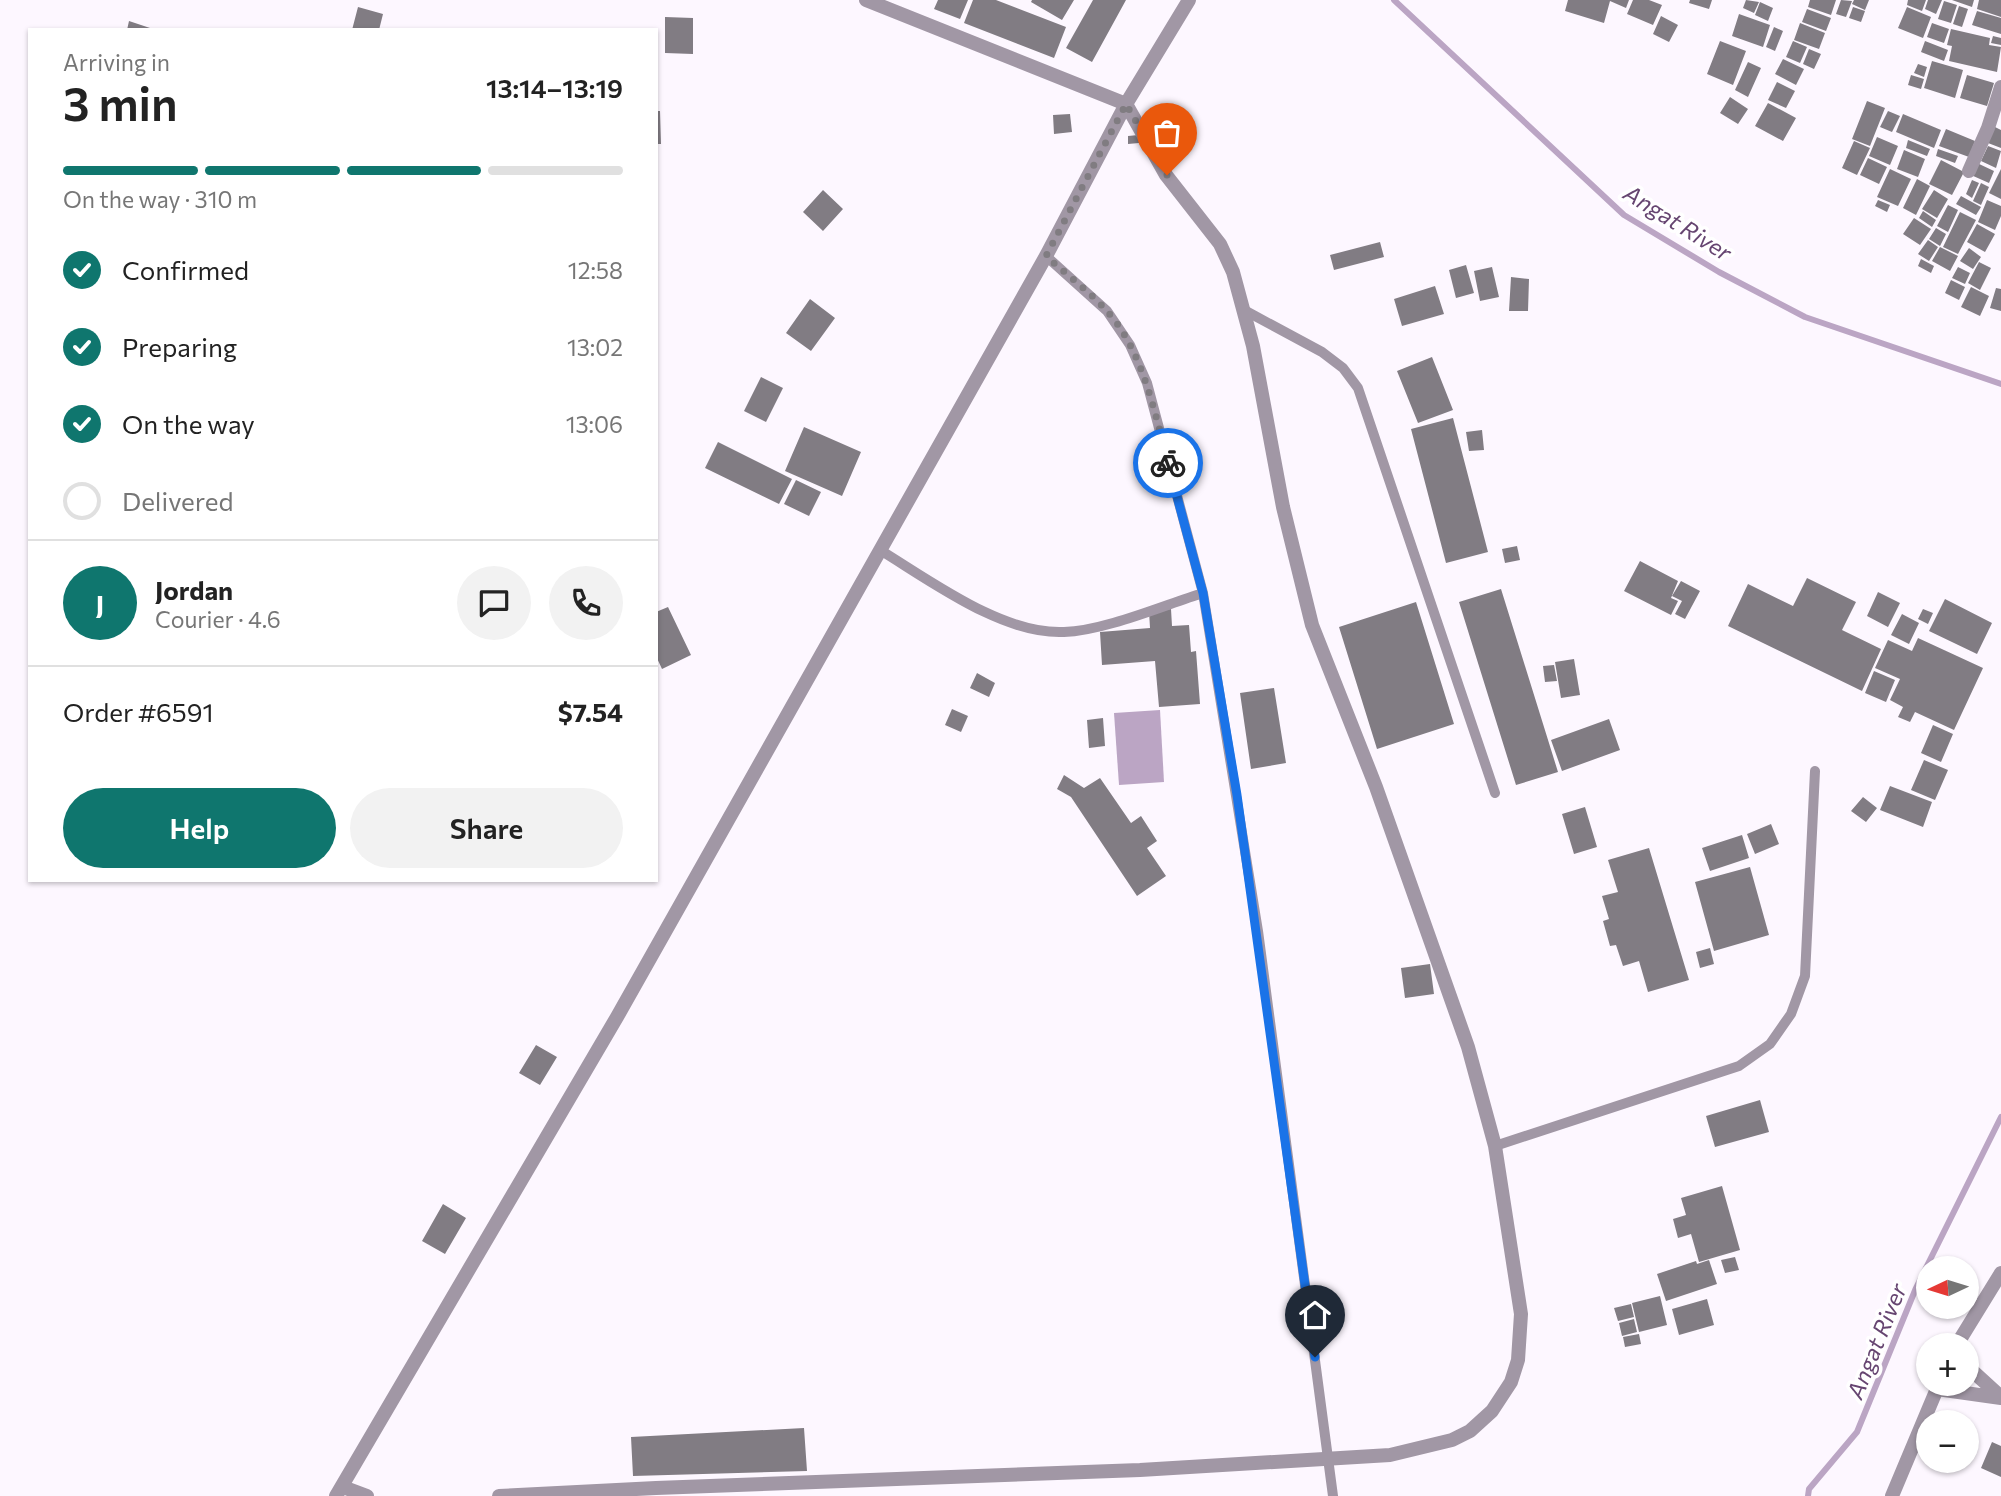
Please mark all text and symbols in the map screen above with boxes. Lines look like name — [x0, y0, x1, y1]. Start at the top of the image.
text: Arriving in — [63, 48, 170, 76]
text: 13:14–13:19 — [486, 72, 623, 103]
text: 3 min — [63, 74, 178, 130]
pin — [1137, 103, 1197, 175]
icon: bag — [1148, 114, 1186, 152]
water label: Angat River — [1618, 177, 1738, 266]
text: On the way · 310 m — [63, 185, 257, 213]
icon: check — [63, 251, 101, 289]
text: Confirmed — [122, 254, 249, 285]
text: 12:58 — [568, 256, 623, 284]
icon: check — [63, 328, 101, 366]
text: Preparing — [122, 331, 237, 362]
text: 13:02 — [567, 333, 623, 361]
icon: check — [63, 405, 101, 443]
text: On the way — [122, 408, 255, 439]
text: 13:06 — [566, 410, 623, 438]
courier — [1133, 428, 1203, 498]
icon: bike — [1149, 444, 1187, 482]
text: Delivered — [122, 485, 233, 516]
button: chat — [457, 566, 531, 640]
button: phone — [549, 566, 623, 640]
text: Jordan — [155, 574, 233, 605]
text: J — [96, 588, 104, 619]
text: Courier · 4.6 — [155, 605, 281, 633]
text: Order #6591 — [63, 696, 214, 727]
text: $7.54 — [558, 696, 623, 727]
button: Help — [63, 788, 336, 868]
button: Share — [350, 788, 623, 868]
north arrow — [1916, 1256, 1979, 1320]
map controls — [1916, 1256, 1979, 1473]
water label: Angat River — [1840, 1279, 1912, 1403]
pin — [1285, 1285, 1345, 1357]
icon: home — [1296, 1296, 1334, 1334]
button: + — [1916, 1333, 1979, 1396]
button: − — [1916, 1410, 1979, 1473]

